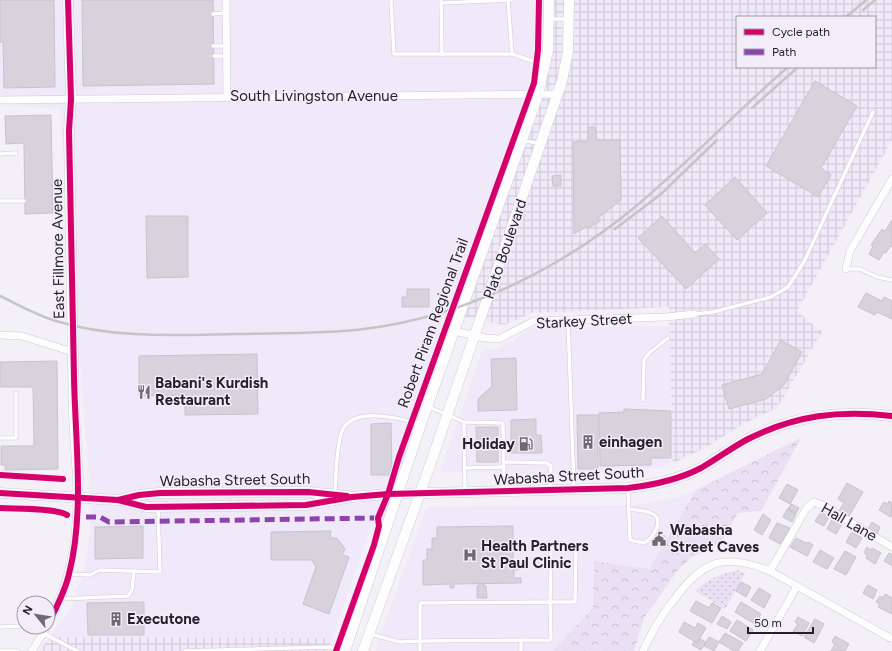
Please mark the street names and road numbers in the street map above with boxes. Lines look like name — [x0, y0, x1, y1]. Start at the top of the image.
street label: South Livingston Avenue — [230, 87, 398, 105]
street label: East Fillmore Avenue — [48, 179, 68, 319]
street label: Plato Boulevard — [480, 197, 530, 301]
street label: Robert Piram Regional Trail — [394, 236, 472, 410]
street label: Starkey Street — [535, 309, 633, 333]
street label: Wabasha Street South — [493, 463, 645, 489]
street label: Wabasha Street South — [160, 470, 310, 490]
street label: Hall Lane — [818, 499, 880, 545]

